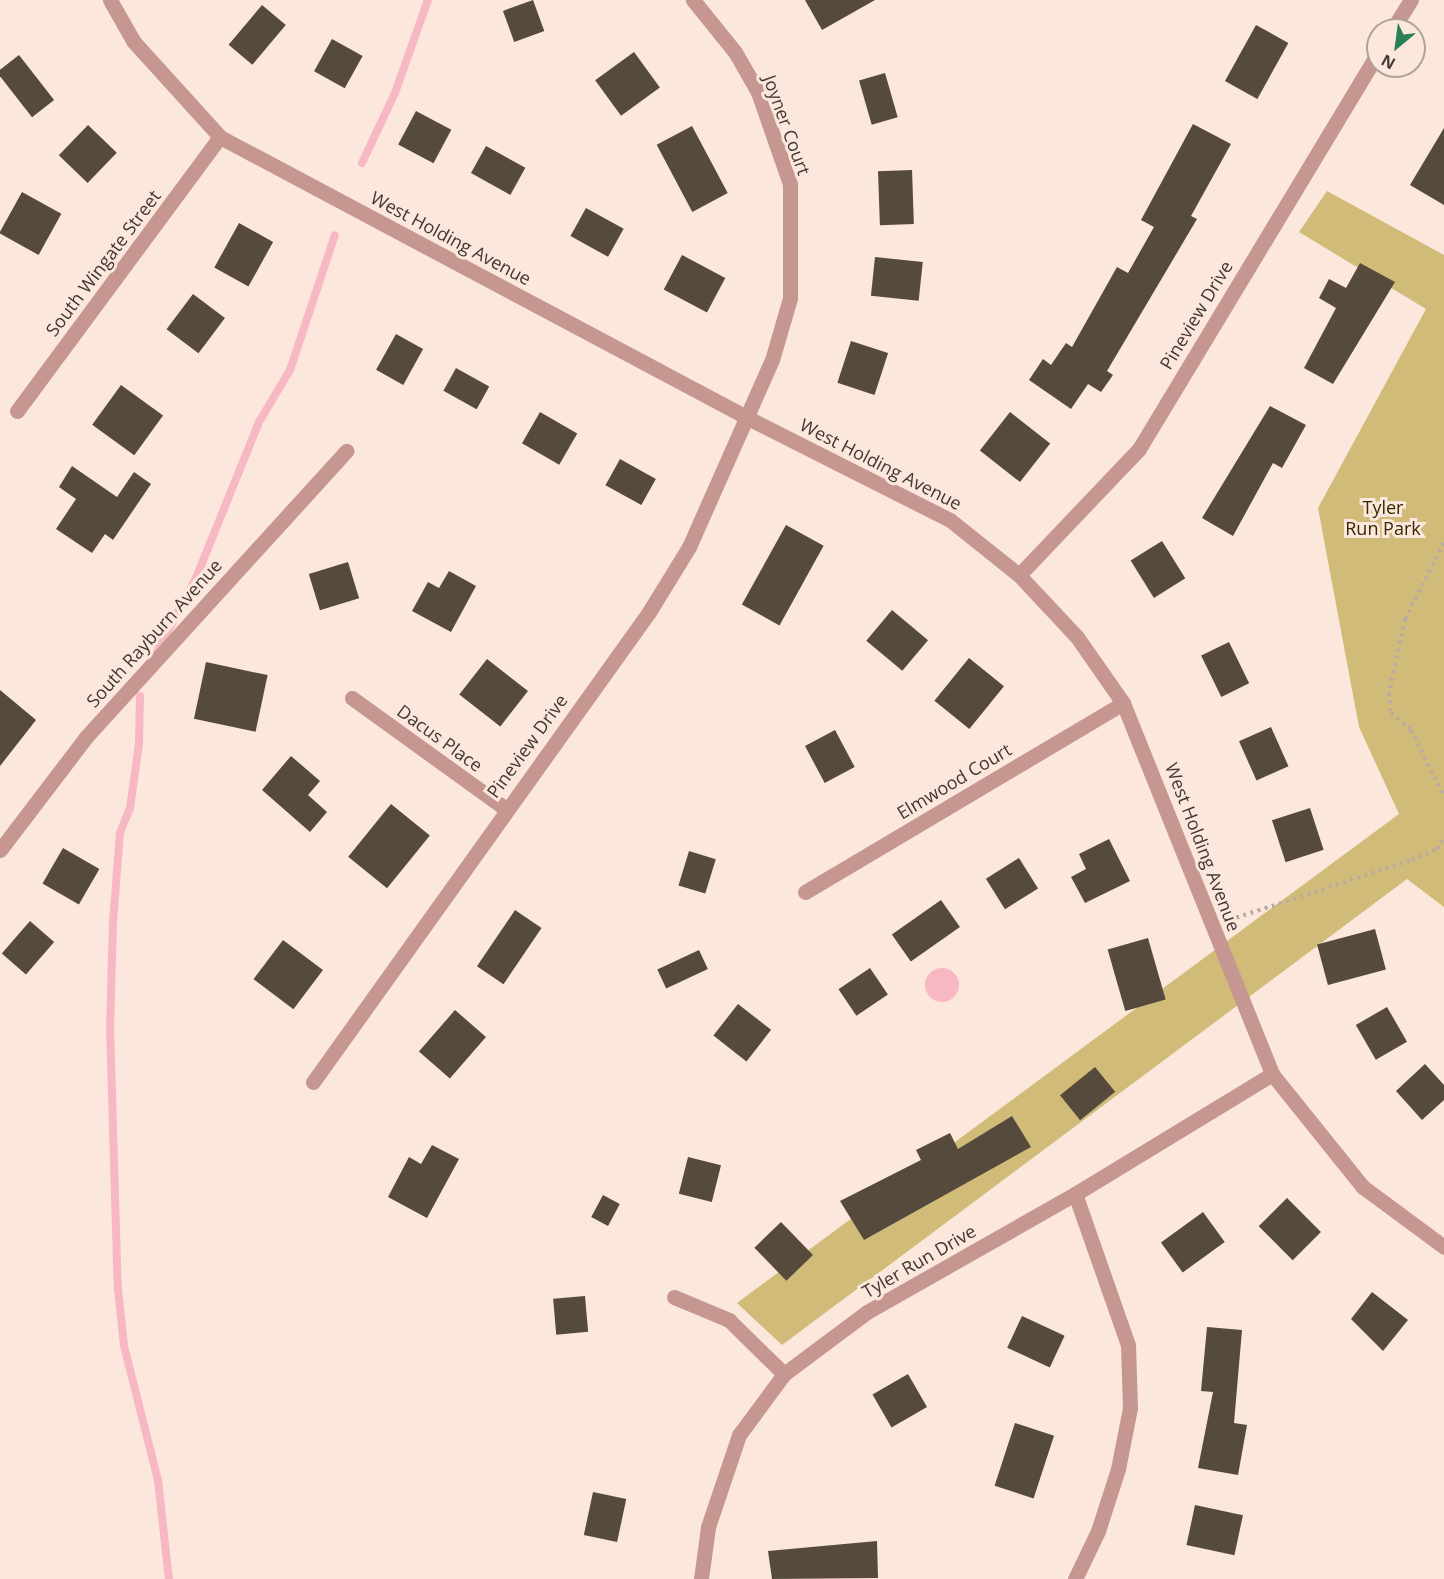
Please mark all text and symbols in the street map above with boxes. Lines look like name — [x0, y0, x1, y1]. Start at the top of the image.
north arrow — [1366, 18, 1426, 78]
text: N — [1377, 49, 1399, 75]
street label: Joyner Court — [759, 72, 815, 178]
street label: South Wingate Street — [41, 186, 165, 340]
street label: West Holding Avenue — [367, 187, 535, 289]
street label: Pineview Drive — [1155, 257, 1237, 373]
street label: West Holding Avenue — [796, 414, 966, 514]
park label: Tyler Run Park — [1345, 497, 1421, 540]
street label: South Rayburn Avenue — [82, 555, 226, 711]
street label: Pineview Drive — [482, 690, 572, 802]
street label: Dacus Place — [393, 700, 487, 776]
street label: Elmwood Court — [893, 738, 1015, 824]
street label: West Holding Avenue — [1161, 760, 1245, 934]
street label: Tyler Run Drive — [858, 1220, 980, 1302]

